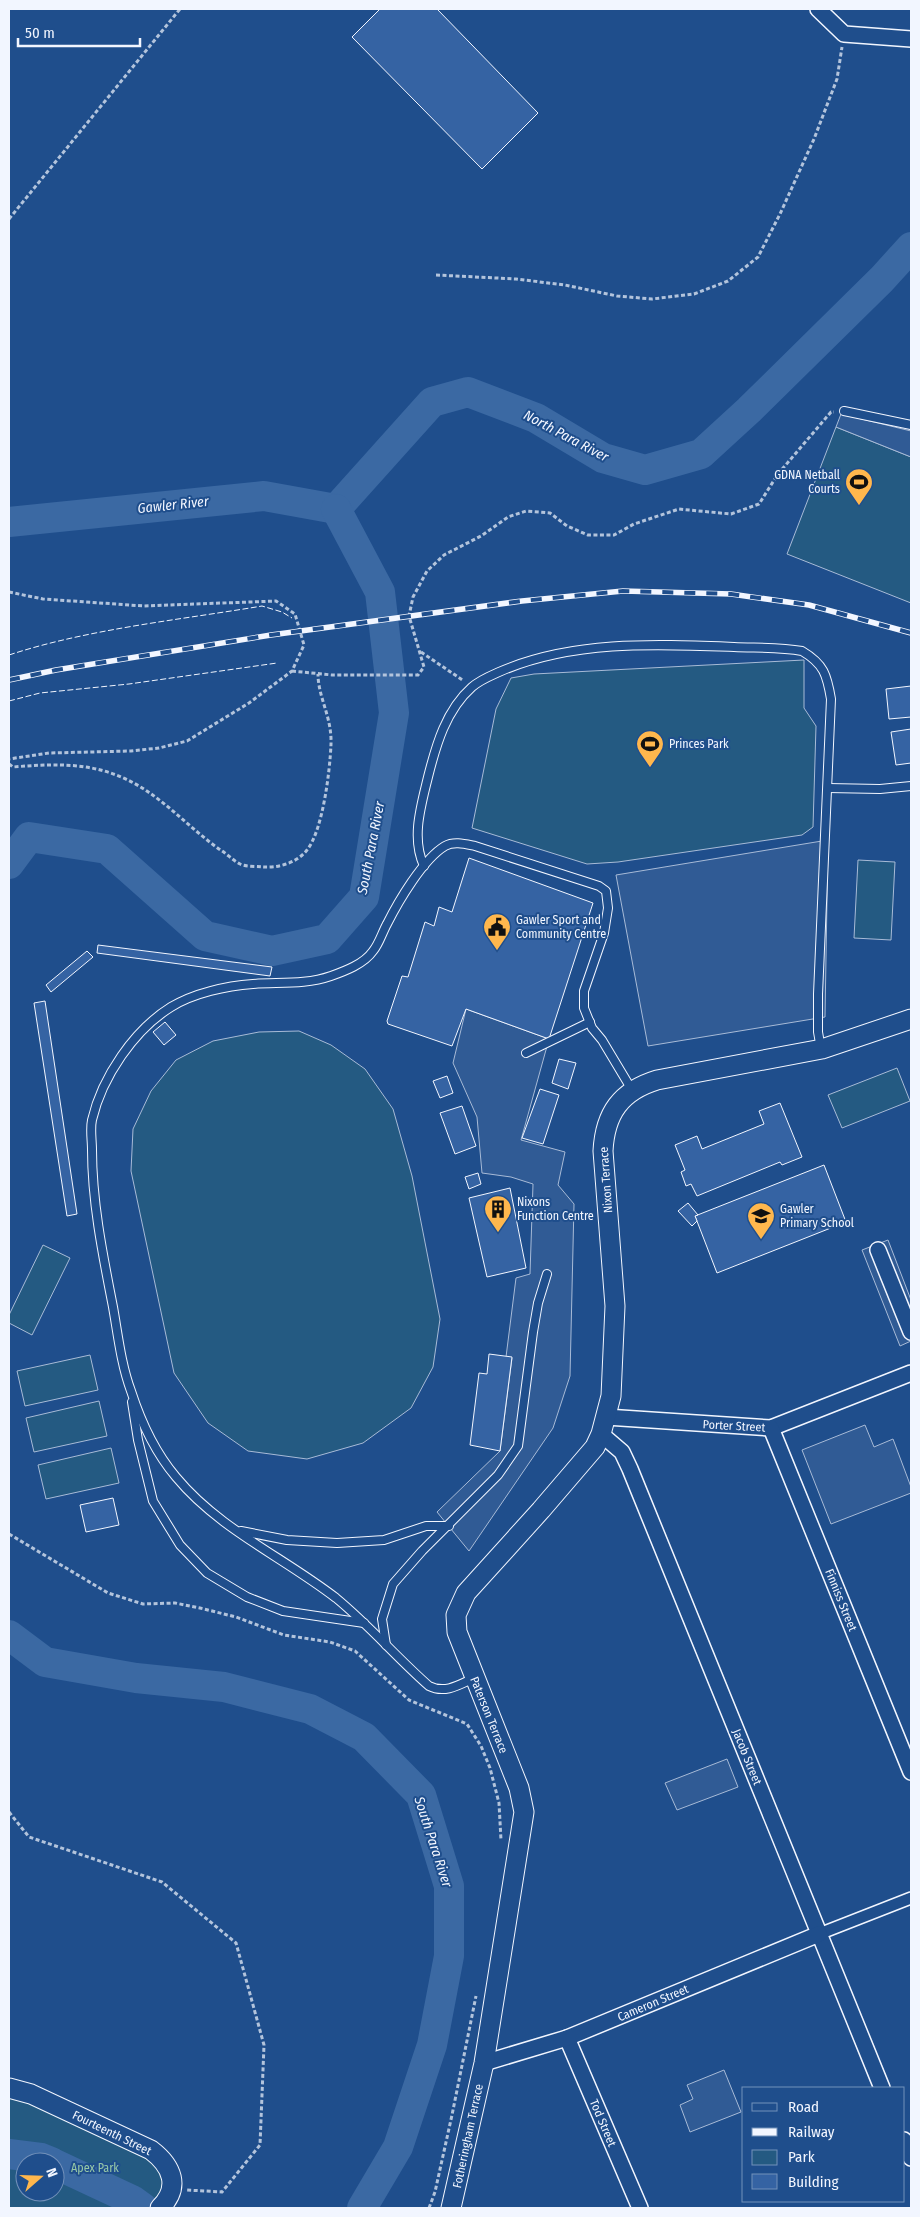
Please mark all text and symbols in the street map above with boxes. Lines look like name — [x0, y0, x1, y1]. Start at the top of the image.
scale bar — [18, 15, 140, 47]
text: 50 m — [25, 24, 55, 42]
water label: North Para River — [521, 407, 612, 466]
sports icon: GDNA Netball Courts — [844, 467, 874, 506]
place label: GDNA Netball Courts — [774, 468, 840, 496]
water label: Gawler River — [137, 493, 211, 517]
sports icon: Princes Park — [635, 729, 665, 768]
place label: Princes Park — [669, 737, 729, 751]
water label: South Para River — [353, 799, 389, 897]
public building icon: Gawler Sport and Community Centre — [482, 912, 512, 951]
place label: Gawler Sport and Community Centre — [516, 913, 606, 941]
street label: Nixon Terrace — [597, 1146, 615, 1214]
building icon: Nixons Function Centre — [483, 1194, 513, 1233]
place label: Nixons Function Centre — [517, 1195, 594, 1223]
school or university icon: Gawler Primary School — [746, 1201, 776, 1240]
place label: Gawler Primary School — [780, 1202, 854, 1230]
street label: Porter Street — [702, 1417, 766, 1435]
street label: Finniss Street — [822, 1567, 860, 1633]
street label: Paterson Terrace — [467, 1675, 511, 1755]
street label: Jacob Street — [729, 1727, 765, 1787]
water label: South Para River — [410, 1794, 456, 1891]
street label: Cameron Street — [615, 1982, 691, 2024]
street label: Fotheringham Terrace — [450, 2082, 486, 2189]
legend — [742, 2087, 905, 2202]
street label: Tod Street — [587, 2097, 619, 2149]
text: Road — [788, 2098, 819, 2116]
street label: Fourteenth Street — [70, 2108, 154, 2158]
text: Railway — [788, 2123, 835, 2141]
text: Park — [788, 2148, 815, 2166]
north arrow — [15, 2152, 65, 2202]
park label: Apex Park — [71, 2161, 119, 2175]
text: N — [42, 2166, 61, 2180]
text: Building — [788, 2173, 839, 2191]

